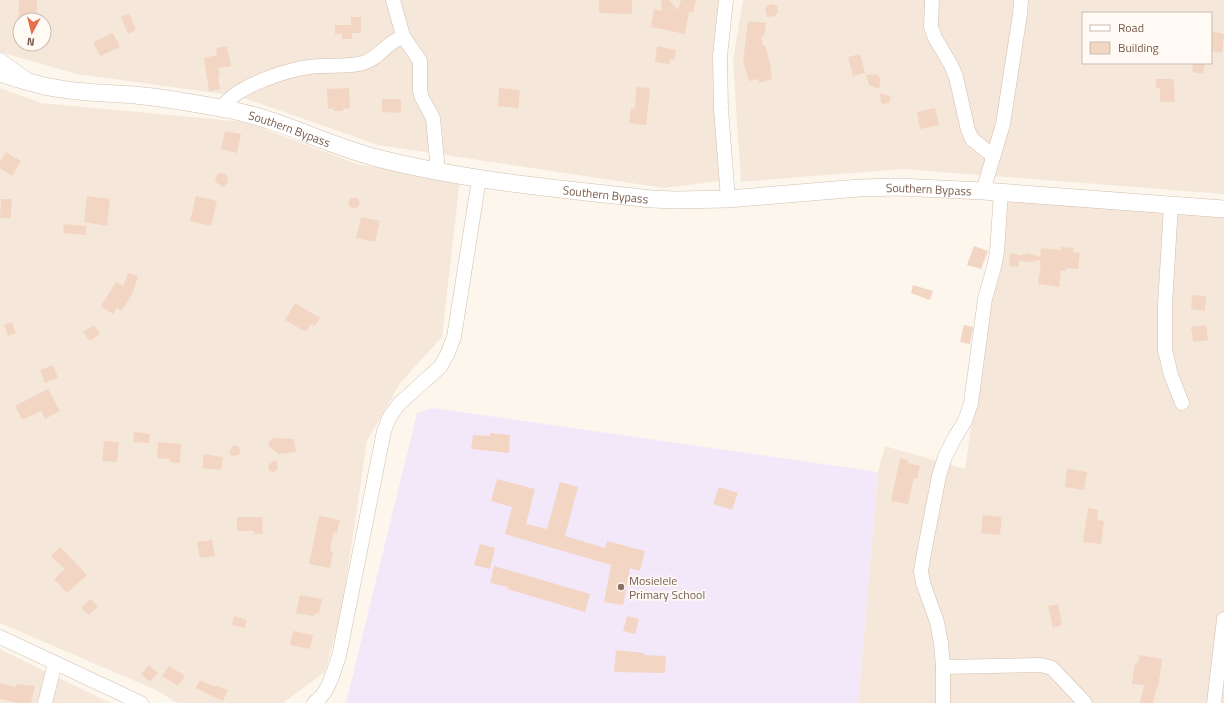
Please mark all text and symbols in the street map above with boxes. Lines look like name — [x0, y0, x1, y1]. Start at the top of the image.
north arrow — [12, 12, 52, 52]
legend — [1082, 12, 1212, 64]
text: Road — [1118, 18, 1144, 37]
text: N — [26, 34, 36, 50]
text: Building — [1118, 38, 1159, 57]
street label: Southern Bypass — [246, 105, 334, 152]
street label: Southern Bypass — [886, 177, 972, 200]
street label: Southern Bypass — [562, 180, 650, 208]
place label: Mosielele Primary School — [629, 571, 705, 604]
marker: Mosielele Primary School — [616, 582, 626, 592]

